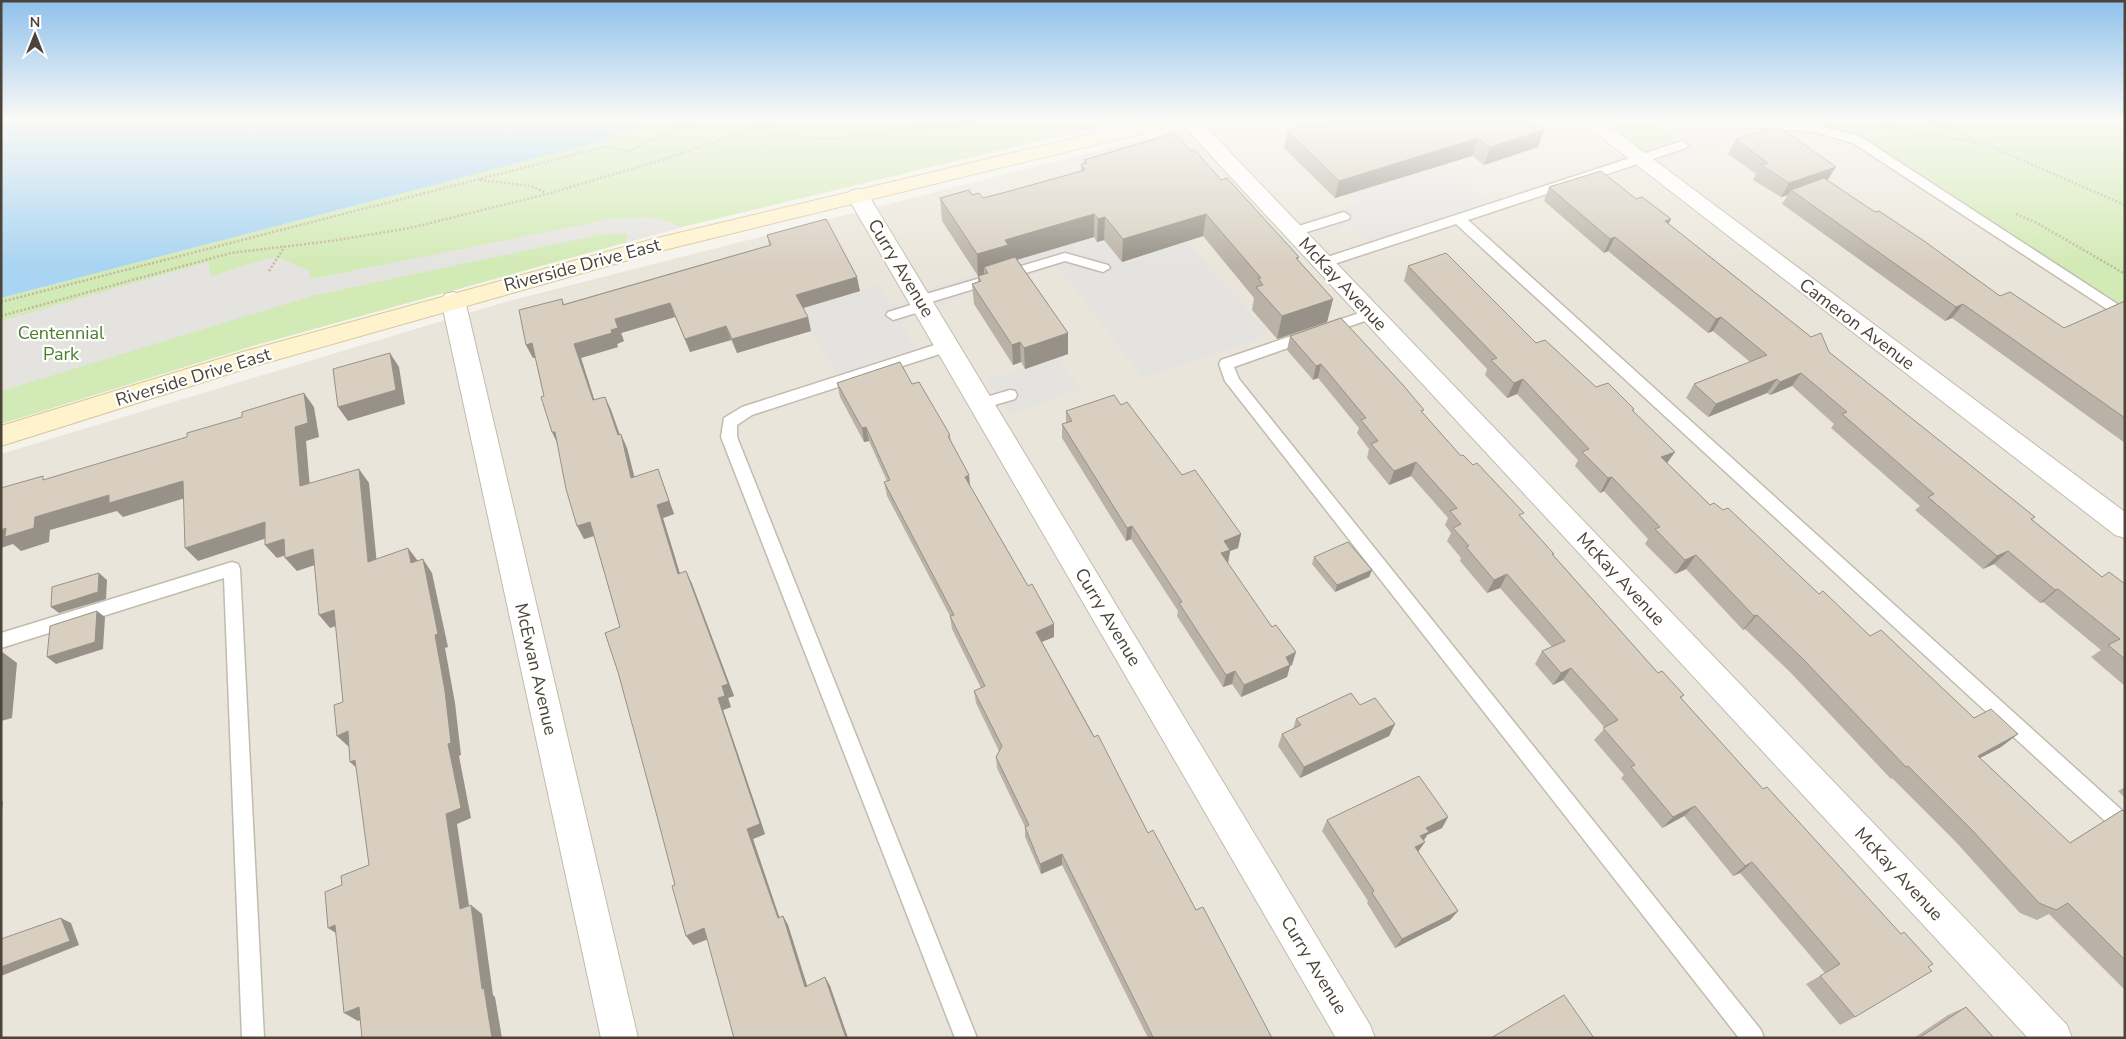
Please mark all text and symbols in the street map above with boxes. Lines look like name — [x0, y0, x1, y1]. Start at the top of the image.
north arrow — [10, 10, 60, 60]
text: N — [30, 13, 40, 32]
street label: Curry Avenue — [862, 214, 940, 322]
street label: Riverside Drive East — [501, 232, 663, 297]
street label: McKay Avenue — [1293, 232, 1393, 336]
street label: Cameron Avenue — [1794, 273, 1920, 375]
park label: Centennial Park — [18, 321, 105, 366]
street label: Riverside Drive East — [113, 342, 274, 412]
street label: McKay Avenue — [1571, 527, 1671, 631]
street label: Curry Avenue — [1069, 563, 1147, 671]
street label: McEwan Avenue — [509, 601, 563, 737]
street label: McKay Avenue — [1849, 822, 1949, 926]
street label: Curry Avenue — [1275, 911, 1353, 1019]

